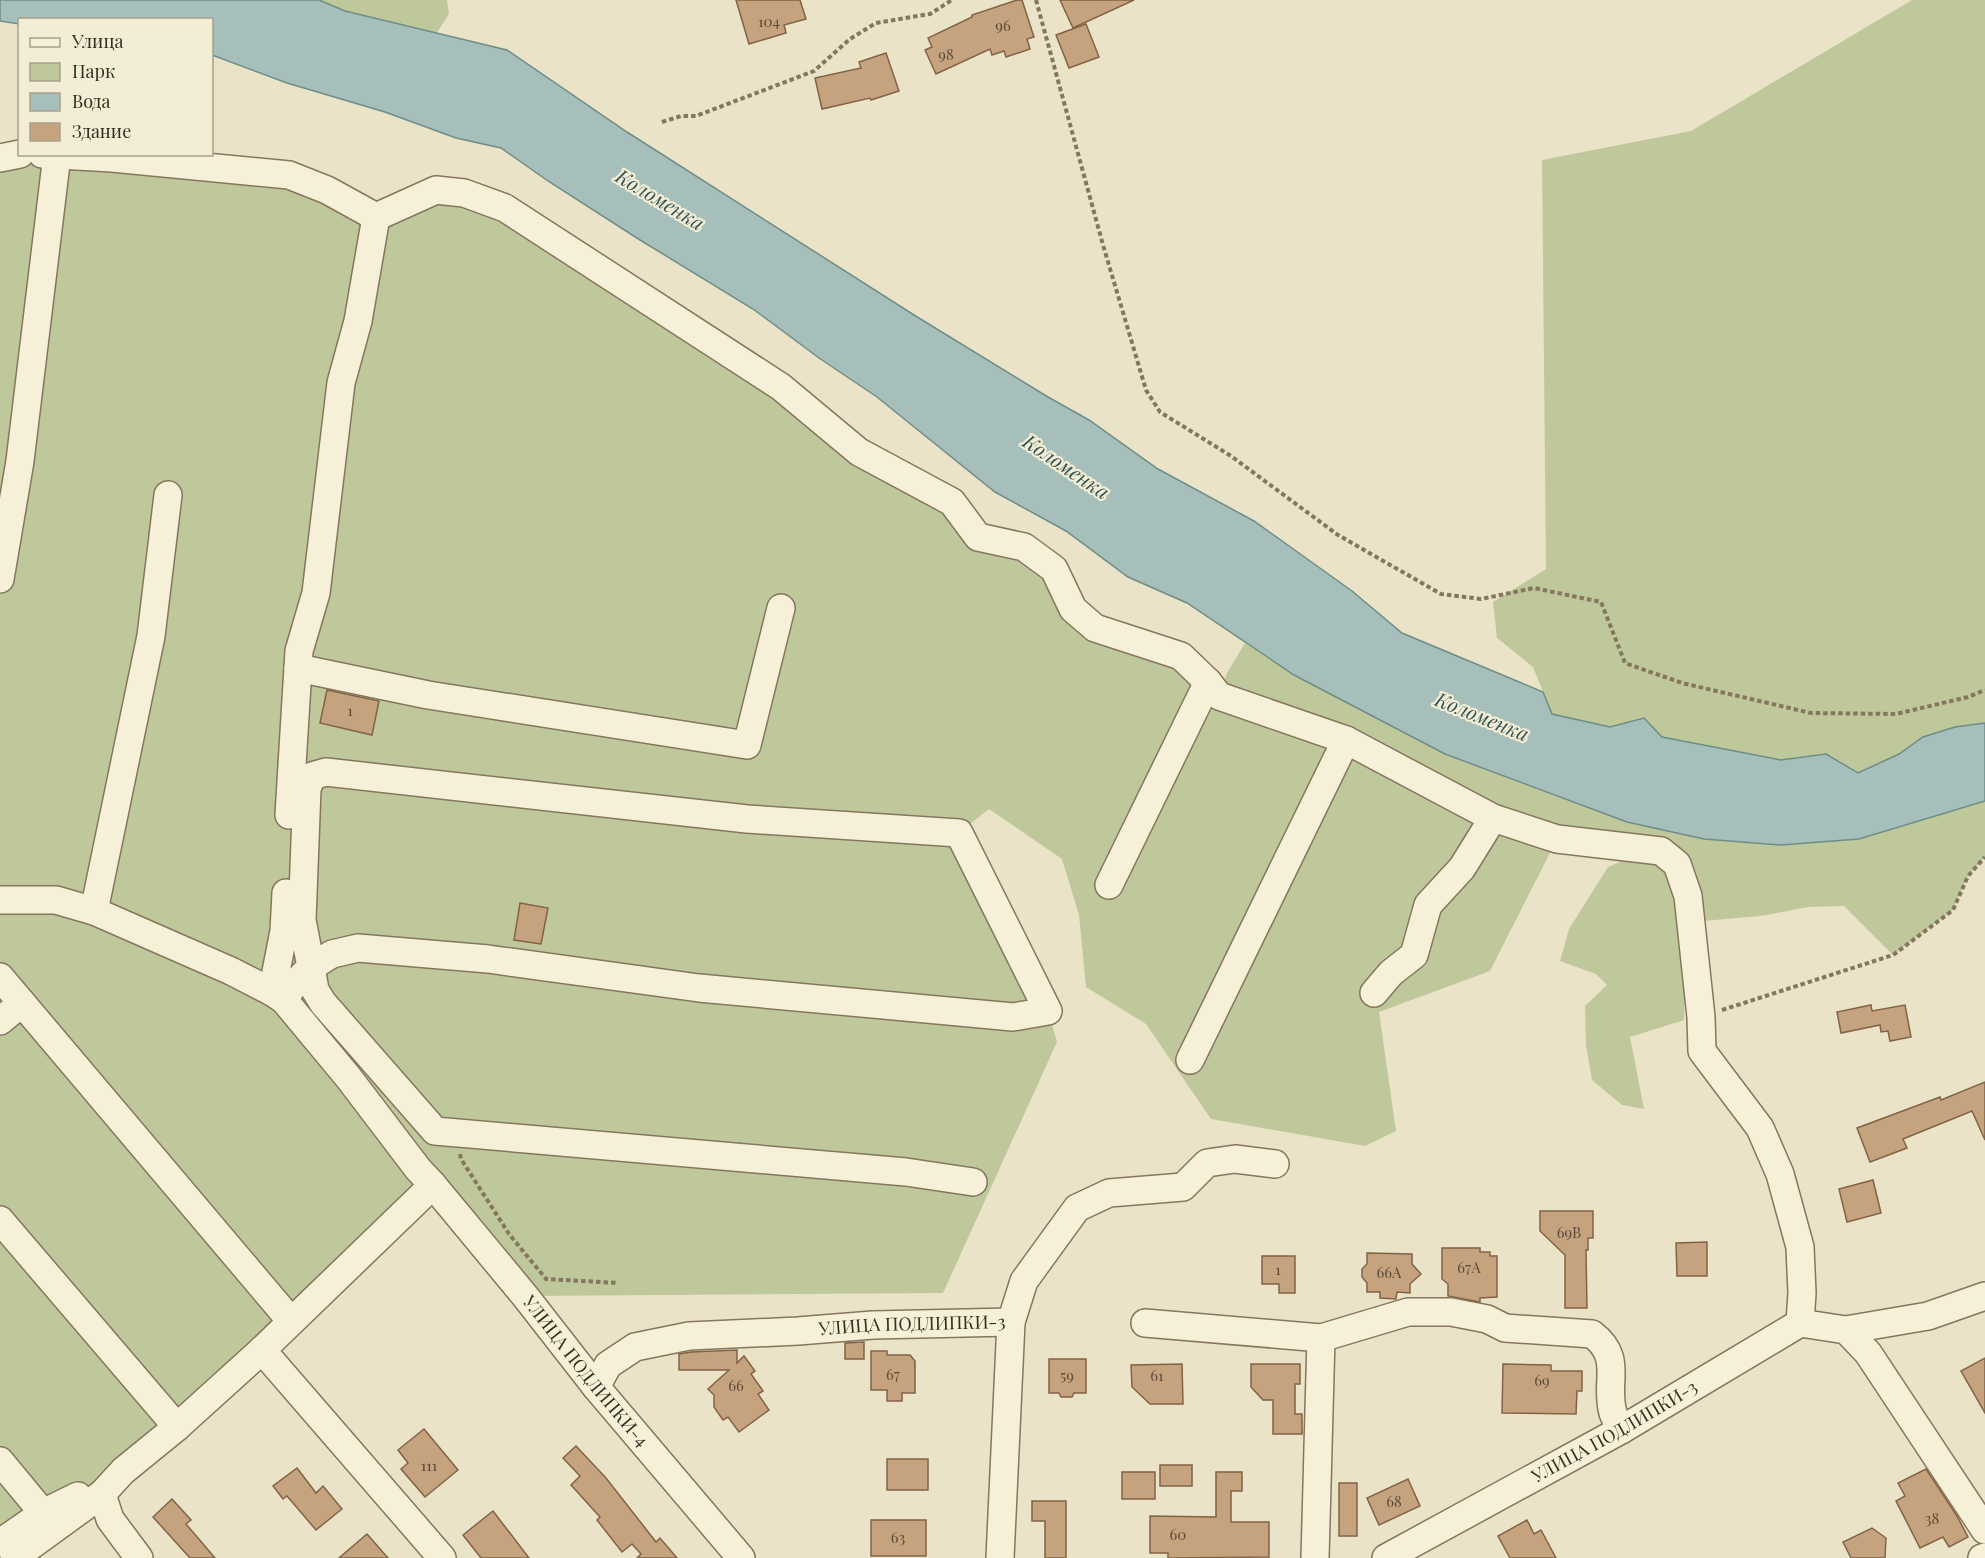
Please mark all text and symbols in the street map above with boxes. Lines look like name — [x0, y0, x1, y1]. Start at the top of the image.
house number: 104 — [758, 11, 780, 31]
house number: 96 — [995, 15, 1011, 35]
legend — [18, 18, 213, 156]
text: Улица — [71, 29, 123, 53]
house number: 98 — [938, 44, 954, 64]
text: Парк — [72, 59, 115, 83]
text: Вода — [72, 89, 110, 113]
text: Здание — [72, 119, 131, 143]
water label: Коломенка — [611, 161, 710, 236]
water label: Коломенка — [1017, 426, 1115, 505]
water label: Коломенка — [1431, 684, 1533, 747]
house number: 1 — [347, 700, 353, 720]
house number: 69В — [1557, 1222, 1581, 1242]
house number: 67А — [1457, 1257, 1481, 1277]
house number: 1 — [1275, 1259, 1281, 1279]
house number: 66А — [1377, 1262, 1402, 1282]
street label: УЛИЦА ПОДЛИПКИ-4 — [517, 1289, 654, 1451]
street label: УЛИЦА ПОДЛИПКИ-3 — [817, 1309, 1006, 1340]
house number: 67 — [886, 1364, 900, 1384]
house number: 59 — [1060, 1365, 1074, 1385]
house number: 61 — [1150, 1365, 1164, 1385]
house number: 69 — [1534, 1370, 1550, 1390]
street label: УЛИЦА ПОДЛИПКИ-3 — [1526, 1374, 1701, 1488]
house number: 66 — [728, 1375, 744, 1395]
house number: 111 — [421, 1455, 438, 1475]
house number: 68 — [1386, 1491, 1402, 1511]
house number: 38 — [1925, 1508, 1939, 1528]
house number: 60 — [1170, 1524, 1186, 1544]
house number: 63 — [891, 1527, 905, 1547]

